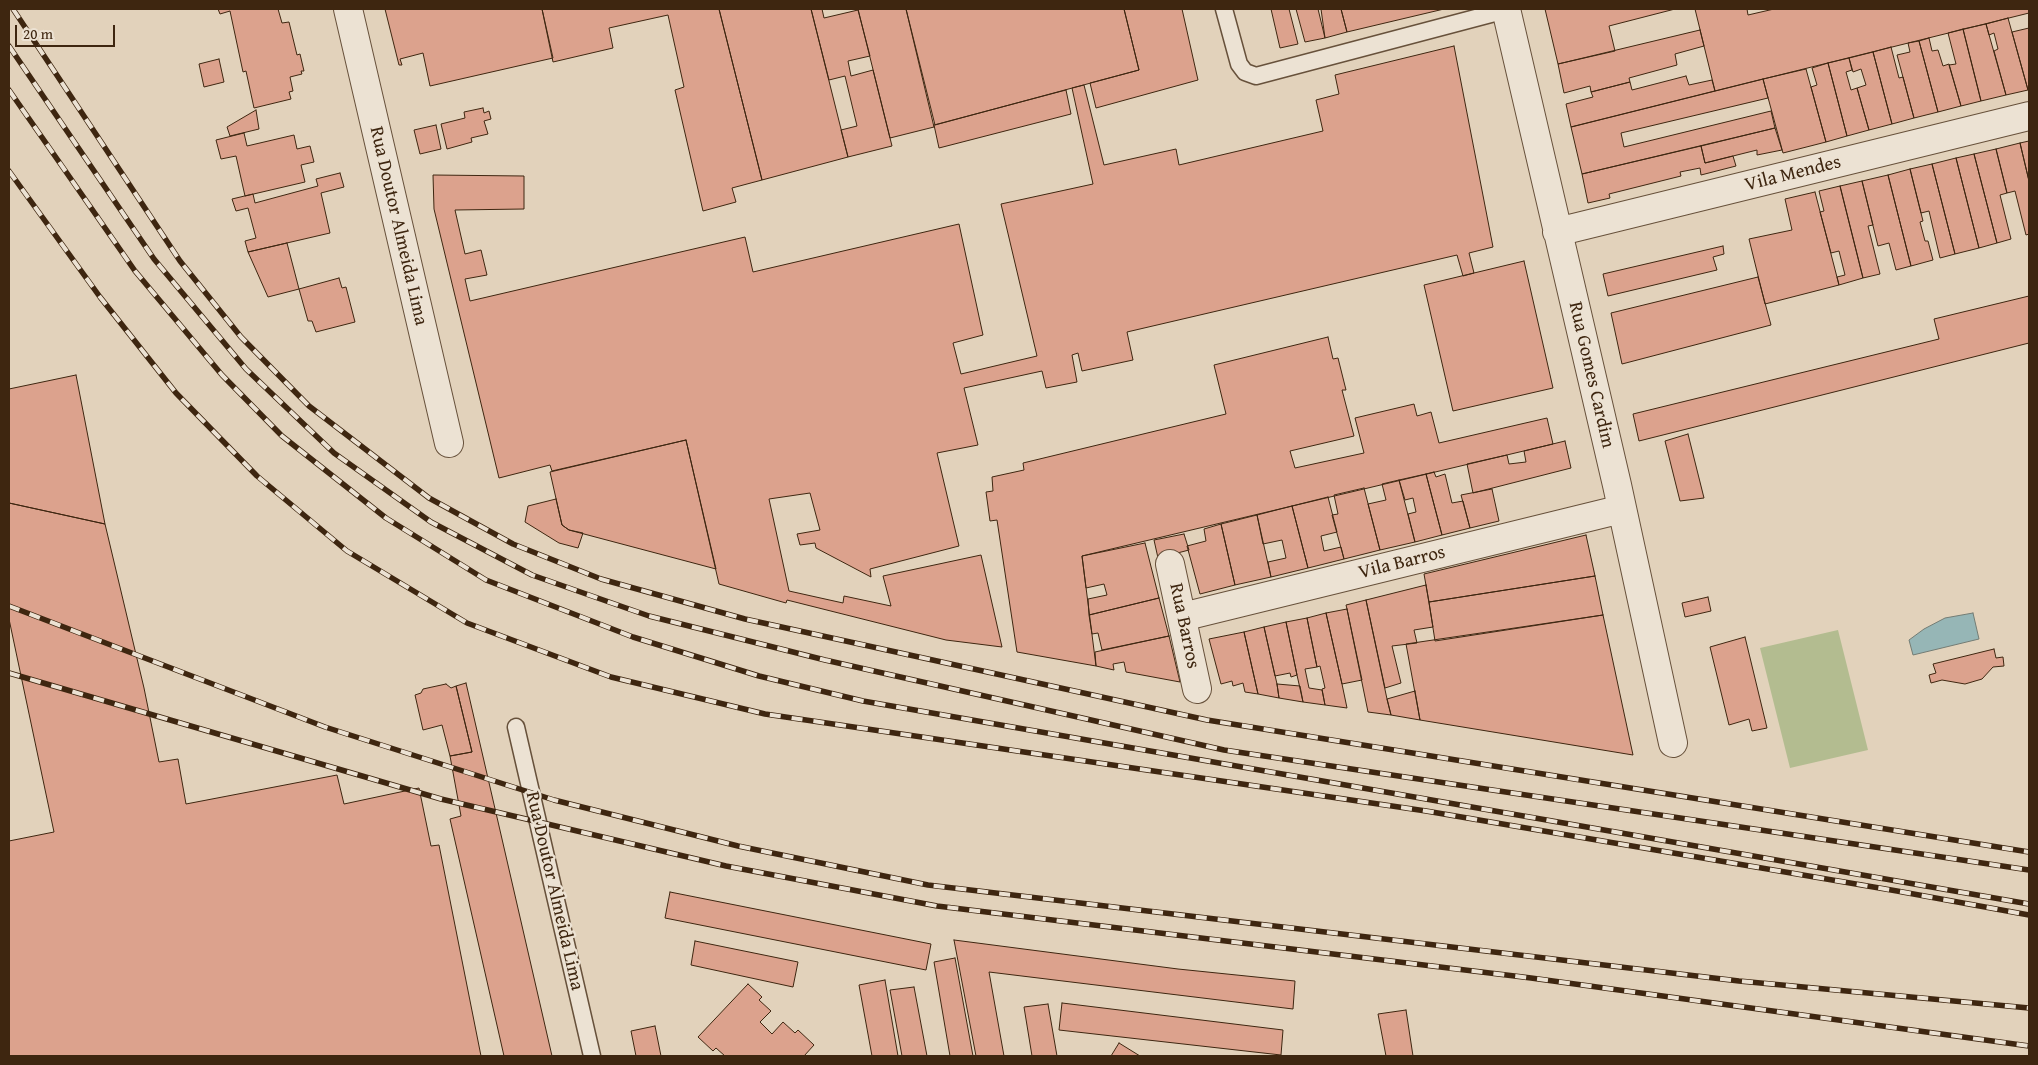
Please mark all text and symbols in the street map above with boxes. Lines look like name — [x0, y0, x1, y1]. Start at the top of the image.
scale bar — [18, 15, 118, 47]
text: 20 m — [23, 23, 53, 44]
street label: Rua Doutor Almeida Lima — [364, 124, 432, 328]
street label: Vila Mendes — [1743, 151, 1843, 197]
street label: Rua Gomes Cardim — [1563, 300, 1619, 450]
street label: Vila Barros — [1356, 541, 1448, 585]
street label: Rua Barros — [1164, 581, 1204, 671]
street label: Rua Doutor Almeida Lima — [520, 789, 588, 993]

